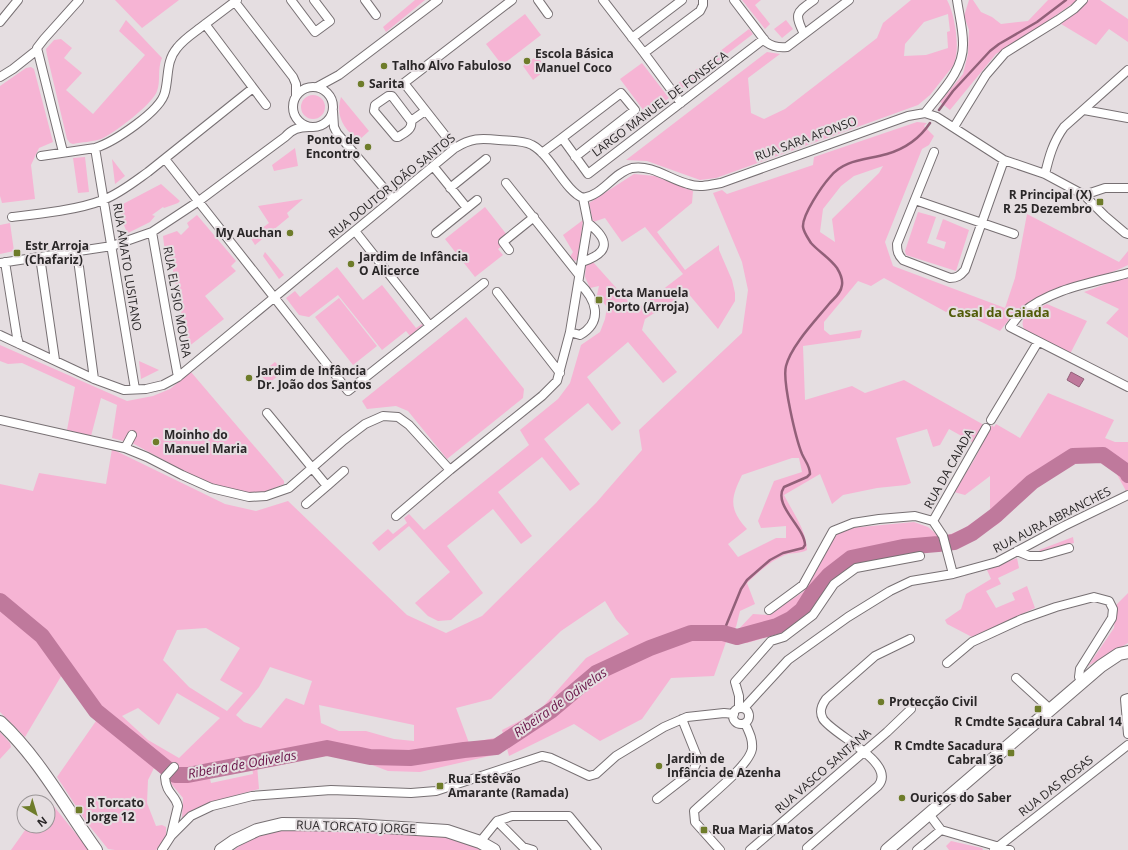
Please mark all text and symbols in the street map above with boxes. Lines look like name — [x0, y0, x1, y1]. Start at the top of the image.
place label: Escola Básica Manuel Coco — [535, 45, 614, 76]
street label: LARGO MANUEL DE FONSECA — [588, 47, 731, 160]
marker: Escola Básica Manuel Coco — [522, 56, 532, 66]
place label: Talho Alvo Fabuloso — [392, 57, 511, 74]
marker: Talho Alvo Fabuloso — [379, 61, 389, 71]
place label: Sarita — [369, 75, 404, 92]
marker: Sarita — [356, 79, 366, 89]
street label: RUA SARA AFONSO — [753, 112, 859, 165]
street label: RUA DOUTOR JOÃO SANTOS — [325, 129, 459, 242]
place label: Ponto de Encontro — [306, 131, 360, 162]
marker: Ponto de Encontro — [363, 142, 373, 152]
place label: R Principal (X) R 25 Dezembro — [1003, 186, 1092, 217]
marker: R Principal (X) R 25 Dezembro — [1095, 197, 1105, 207]
street label: RUA AMATO LUSITANO — [109, 202, 146, 332]
place label: My Auchan — [215, 224, 282, 241]
marker: My Auchan — [285, 228, 295, 238]
place label: Estr Arroja (Chafariz) — [25, 237, 89, 268]
street label: RUA ELYSIO MOURA — [159, 245, 196, 359]
marker: Estr Arroja (Chafariz) — [12, 248, 22, 258]
place label: Jardim de Infância O Alicerce — [358, 248, 468, 279]
marker: Jardim de Infância O Alicerce — [346, 259, 356, 269]
place label: Pcta Manuela Porto (Arroja) — [607, 284, 689, 315]
marker: Pcta Manuela Porto (Arroja) — [594, 295, 604, 305]
district label: Casal da Caiada — [948, 303, 1050, 321]
place label: Jardim de Infância Dr. João dos Santos — [256, 362, 372, 393]
marker: Jardim de Infância Dr. João dos Santos — [244, 373, 254, 383]
place label: Moinho do Manuel Maria — [164, 426, 247, 457]
street label: RUA DA CAIADA — [920, 426, 978, 512]
marker: Moinho do Manuel Maria — [151, 437, 161, 447]
street label: RUA AURA ABRANCHES — [990, 482, 1114, 557]
water label: Ribeira de Odivelas — [510, 663, 611, 741]
place label: Protecção Civil — [889, 693, 977, 710]
marker: Protecção Civil — [876, 697, 886, 707]
marker: R Cmdte Sacadura Cabral 14 — [1033, 704, 1043, 714]
place label: R Cmdte Sacadura Cabral 14 — [954, 713, 1122, 730]
street label: RUA VASCO SANTANA — [771, 724, 875, 817]
place label: R Cmdte Sacadura Cabral 36 — [894, 737, 1003, 768]
water label: Ribeira de Odivelas — [186, 746, 298, 782]
marker: R Cmdte Sacadura Cabral 36 — [1006, 748, 1016, 758]
place label: Jardim de Infância de Azenha — [666, 750, 781, 781]
street label: RUA DAS ROSAS — [1015, 751, 1097, 820]
marker: Jardim de Infância de Azenha — [654, 761, 664, 771]
place label: Rua Estêvão Amarante (Ramada) — [448, 770, 569, 801]
marker: Rua Estêvão Amarante (Ramada) — [435, 781, 445, 791]
place label: Ouriços do Saber — [910, 789, 1012, 806]
marker: Ouriços do Saber — [897, 793, 907, 803]
north arrow — [16, 794, 56, 834]
place label: R Torcato Jorge 12 — [86, 794, 144, 825]
marker: R Torcato Jorge 12 — [74, 805, 84, 815]
text: N — [34, 814, 51, 831]
street label: RUA TORCATO JORGE — [296, 816, 416, 837]
place label: Rua Maria Matos — [712, 821, 813, 838]
marker: Rua Maria Matos — [699, 825, 709, 835]

